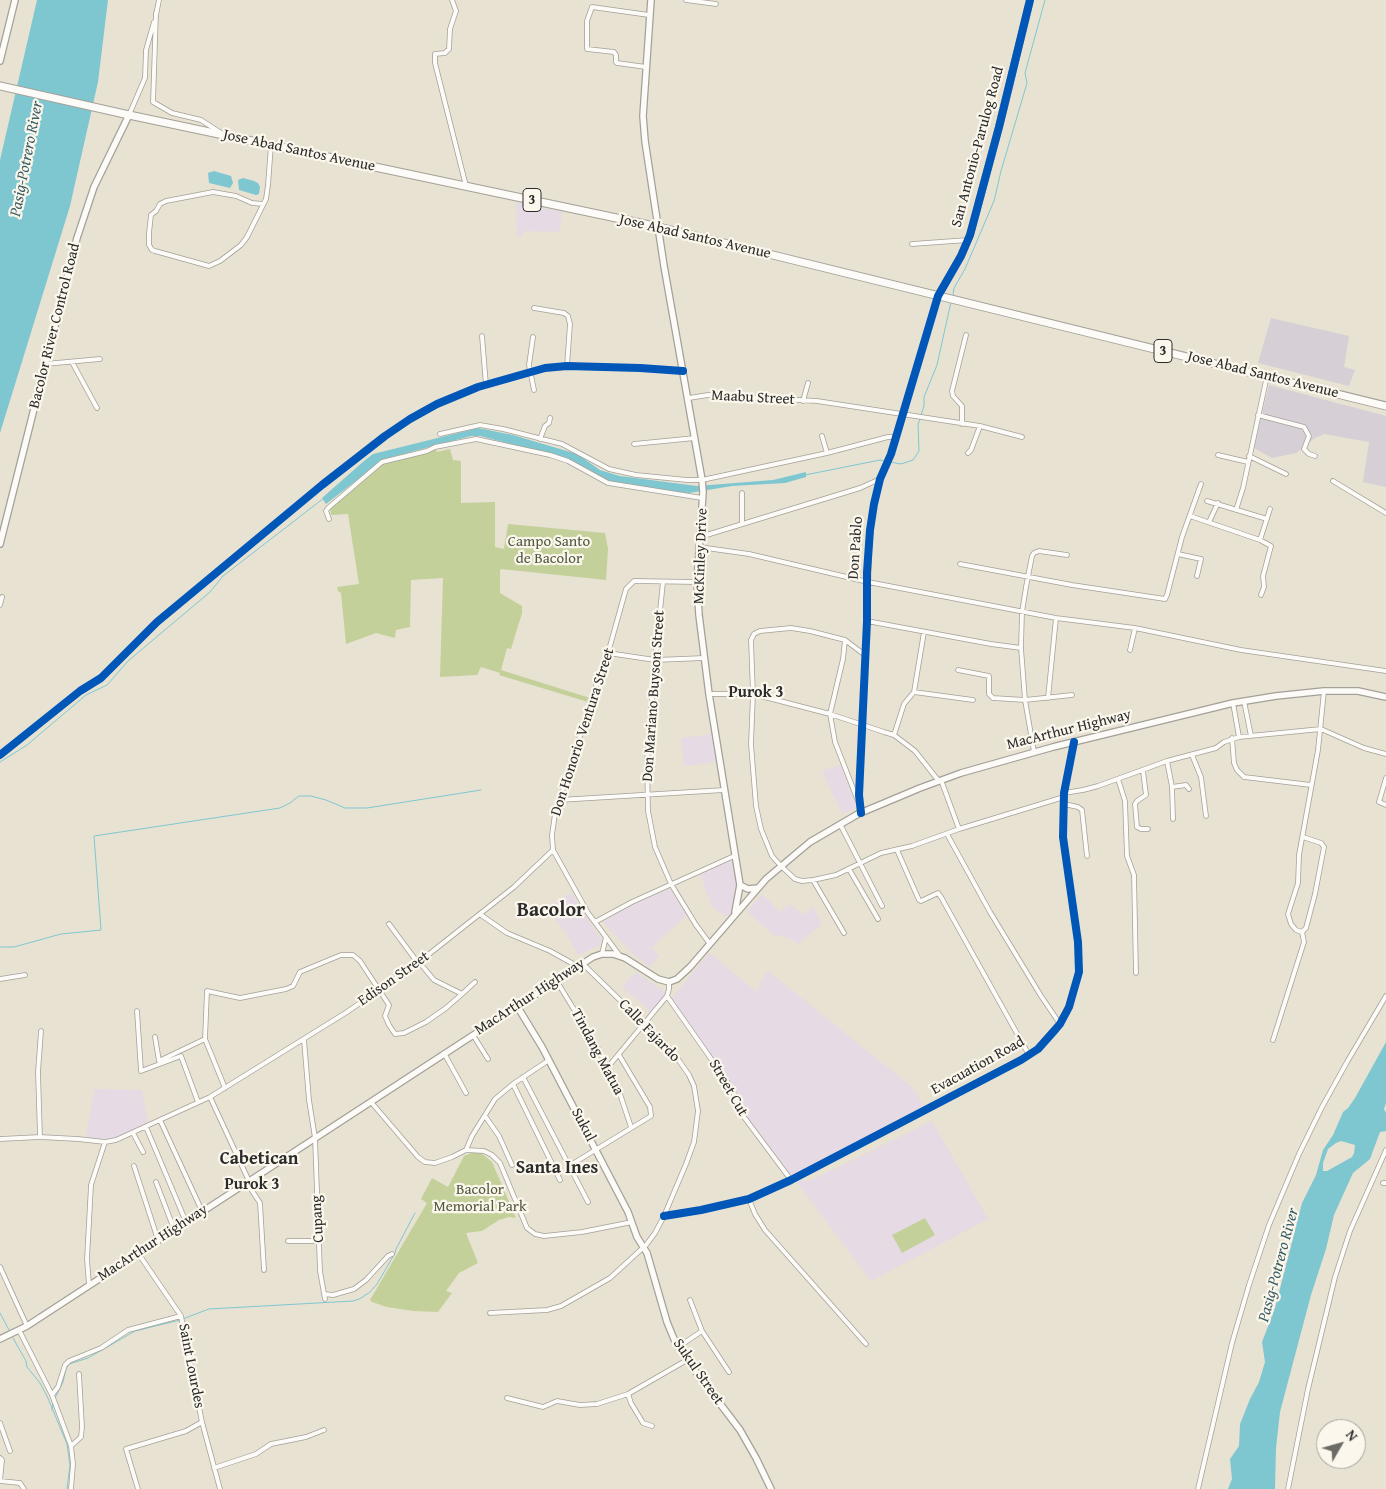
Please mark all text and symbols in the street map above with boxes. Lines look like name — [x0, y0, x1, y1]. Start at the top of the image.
street label: San Antonio-Parulog Road — [948, 65, 1008, 229]
water label: Pasig-Potrero River — [6, 100, 48, 218]
street label: Jose Abad Santos Avenue — [221, 126, 377, 176]
road number: 3 — [523, 188, 541, 212]
street label: Jose Abad Santos Avenue — [617, 211, 773, 263]
street label: Bacolor River Control Road — [26, 241, 84, 411]
road number: 3 — [1154, 340, 1172, 362]
street label: Jose Abad Santos Avenue — [1186, 348, 1340, 402]
street label: Maabu Street — [711, 387, 795, 409]
street label: McKinley Drive — [690, 508, 712, 604]
street label: Don Pablo — [845, 516, 867, 580]
park label: Campo Santo de Bacolor — [508, 533, 590, 568]
street label: Don Mariano Buyson Street — [639, 610, 669, 782]
street label: Don Honorio Ventura Street — [547, 646, 619, 818]
district label: Purok 3 — [728, 683, 784, 703]
street label: MacArthur Highway — [1005, 706, 1133, 754]
district label: Bacolor — [517, 899, 585, 923]
street label: Edison Street — [355, 948, 433, 1010]
street label: MacArthur Highway — [472, 955, 588, 1039]
street label: Calle Fajardo — [615, 996, 683, 1066]
street label: Tindang Matua — [567, 1006, 627, 1098]
street label: Evacuation Road — [928, 1033, 1028, 1099]
street label: Street Cut — [705, 1056, 751, 1120]
street label: Sukul — [567, 1105, 599, 1145]
district label: Cabetican — [220, 1148, 298, 1170]
district label: Santa Ines — [516, 1157, 598, 1179]
district label: Purok 3 — [224, 1175, 280, 1195]
park label: Bacolor Memorial Park — [433, 1181, 527, 1216]
street label: Cupang — [308, 1195, 328, 1243]
street label: MacArthur Highway — [95, 1201, 211, 1285]
water label: Pasig-Potrero River — [1255, 1206, 1303, 1324]
street label: Saint Lourdes — [174, 1322, 208, 1410]
street label: Sukul Street — [669, 1335, 727, 1409]
north arrow — [1316, 1419, 1366, 1469]
text: N — [1341, 1426, 1363, 1445]

